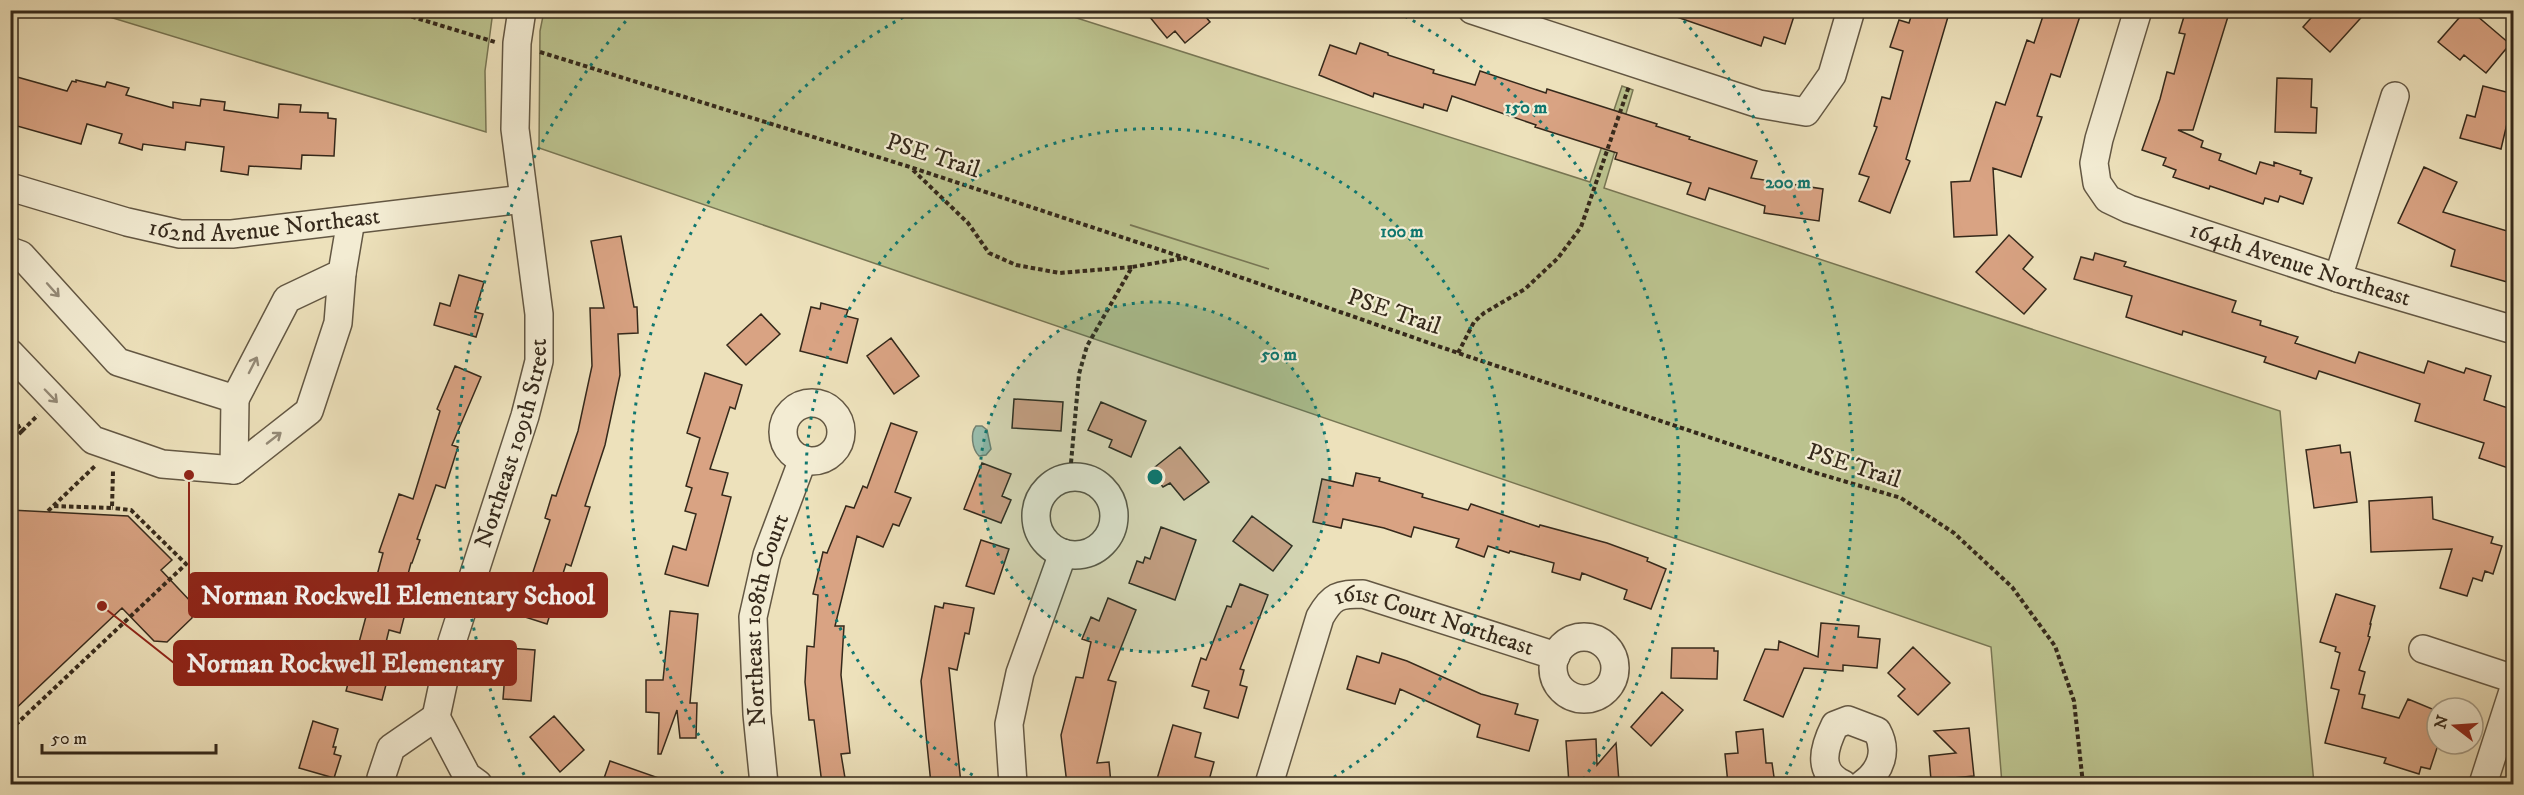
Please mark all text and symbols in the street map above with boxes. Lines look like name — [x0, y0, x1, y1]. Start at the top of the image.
text: 150 m — [1505, 97, 1548, 119]
street label: PSE Trail — [882, 127, 984, 185]
text: 200 m — [1765, 172, 1811, 194]
street label: 162nd Avenue Northeast — [146, 201, 382, 249]
street label: 164th Avenue Northeast — [2186, 215, 2415, 314]
text: 100 m — [1380, 221, 1424, 243]
one-way arrow — [46, 282, 60, 297]
street label: PSE Trail — [1343, 282, 1445, 342]
street label: Northeast 109th Street — [468, 338, 555, 552]
text: 50 m — [1260, 344, 1297, 366]
one-way arrow — [247, 357, 259, 374]
one-way arrow — [44, 388, 58, 403]
one-way arrow — [266, 431, 282, 444]
street label: PSE Trail — [1803, 437, 1905, 495]
centre of rings — [1145, 467, 1165, 487]
street label: Northeast 108th Court — [738, 509, 796, 728]
callout: Norman Rockwell Elementary School — [189, 573, 607, 617]
street label: 161st Court Northeast — [1329, 579, 1538, 663]
text: Norman Rockwell Elementary School — [201, 580, 596, 613]
callout: Norman Rockwell Elementary — [174, 641, 516, 685]
text: Norman Rockwell Elementary — [186, 648, 504, 681]
north arrow — [2425, 696, 2485, 756]
text: N — [2430, 713, 2453, 731]
scale bar — [42, 717, 216, 755]
text: 50 m — [51, 728, 87, 750]

